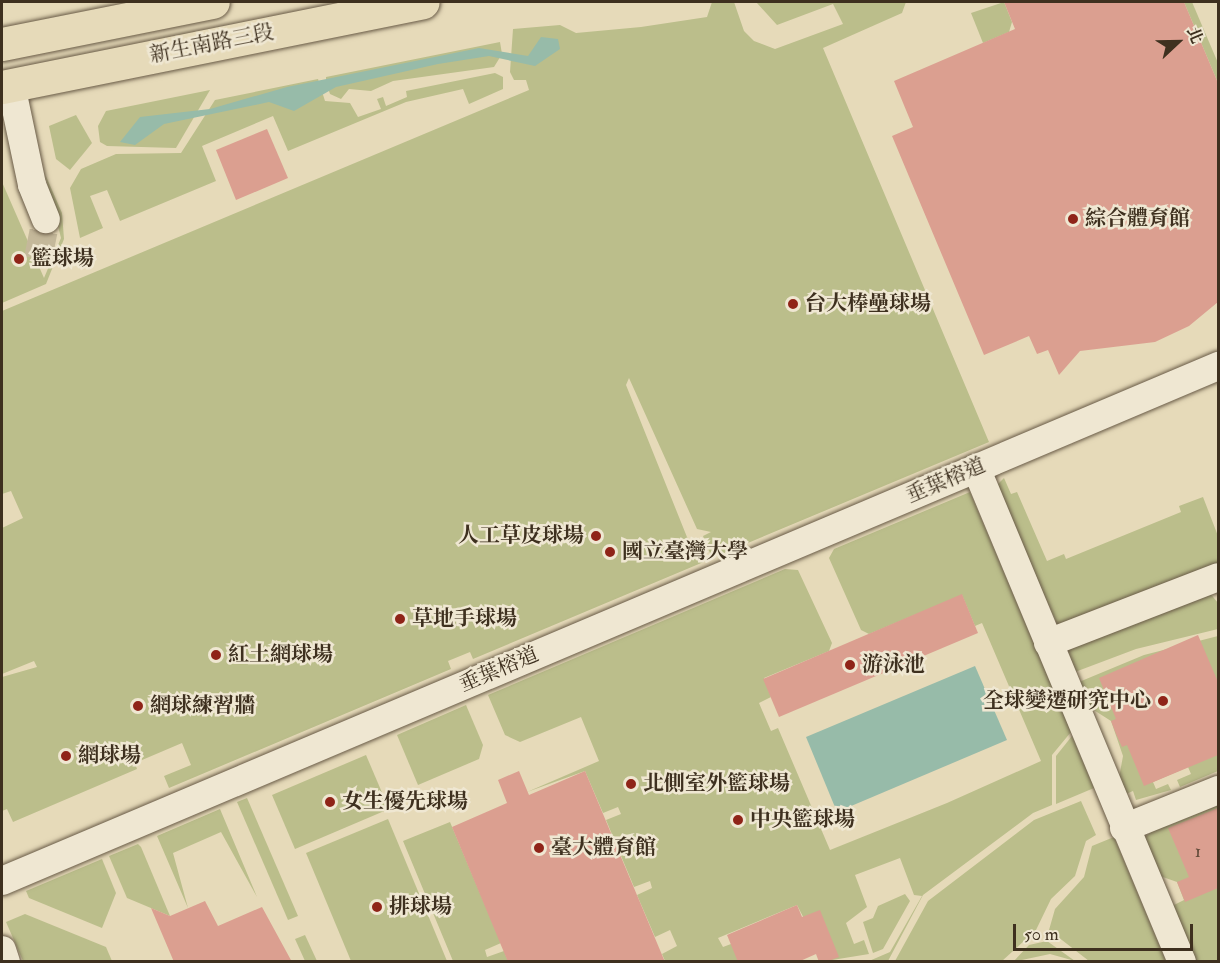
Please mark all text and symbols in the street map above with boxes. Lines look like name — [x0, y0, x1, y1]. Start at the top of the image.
north arrow — [1148, 12, 1208, 72]
street label: 新生南路三段 — [148, 20, 276, 68]
text: 北 — [1182, 24, 1207, 46]
place label: 綜合體育館 — [1085, 206, 1190, 232]
marker: 綜合體育館 — [1066, 212, 1080, 226]
place label: 籃球場 — [31, 246, 94, 272]
marker: 籃球場 — [12, 252, 26, 266]
place label: 台大棒壘球場 — [805, 291, 931, 317]
marker: 台大棒壘球場 — [786, 297, 800, 311]
street label: 垂葉榕道 — [902, 453, 990, 509]
place label: 人工草皮球場 — [458, 523, 584, 549]
marker: 人工草皮球場 — [589, 529, 603, 543]
place label: 國立臺灣大學 — [622, 539, 748, 565]
marker: 國立臺灣大學 — [603, 545, 617, 559]
place label: 草地手球場 — [412, 606, 517, 632]
marker: 草地手球場 — [393, 612, 407, 626]
place label: 紅土網球場 — [228, 642, 333, 668]
street label: 垂葉榕道 — [455, 642, 543, 698]
marker: 紅土網球場 — [209, 648, 223, 662]
place label: 游泳池 — [862, 652, 925, 678]
marker: 游泳池 — [843, 658, 857, 672]
place label: 全球變遷研究中心 — [983, 688, 1151, 714]
place label: 網球練習牆 — [150, 693, 255, 719]
marker: 全球變遷研究中心 — [1156, 694, 1170, 708]
marker: 網球練習牆 — [131, 699, 145, 713]
place label: 網球場 — [78, 743, 141, 769]
marker: 網球場 — [59, 749, 73, 763]
place label: 北側室外籃球場 — [643, 771, 790, 797]
marker: 北側室外籃球場 — [624, 777, 638, 791]
place label: 女生優先球場 — [342, 789, 468, 815]
marker: 女生優先球場 — [323, 795, 337, 809]
place label: 中央籃球場 — [750, 807, 855, 833]
marker: 中央籃球場 — [731, 813, 745, 827]
place label: 臺大體育館 — [551, 835, 656, 861]
marker: 臺大體育館 — [532, 841, 546, 855]
house number: 1 — [1195, 841, 1201, 863]
place label: 排球場 — [389, 894, 452, 920]
marker: 排球場 — [370, 900, 384, 914]
scale bar — [1016, 912, 1196, 950]
text: 50 m — [1024, 923, 1059, 946]

